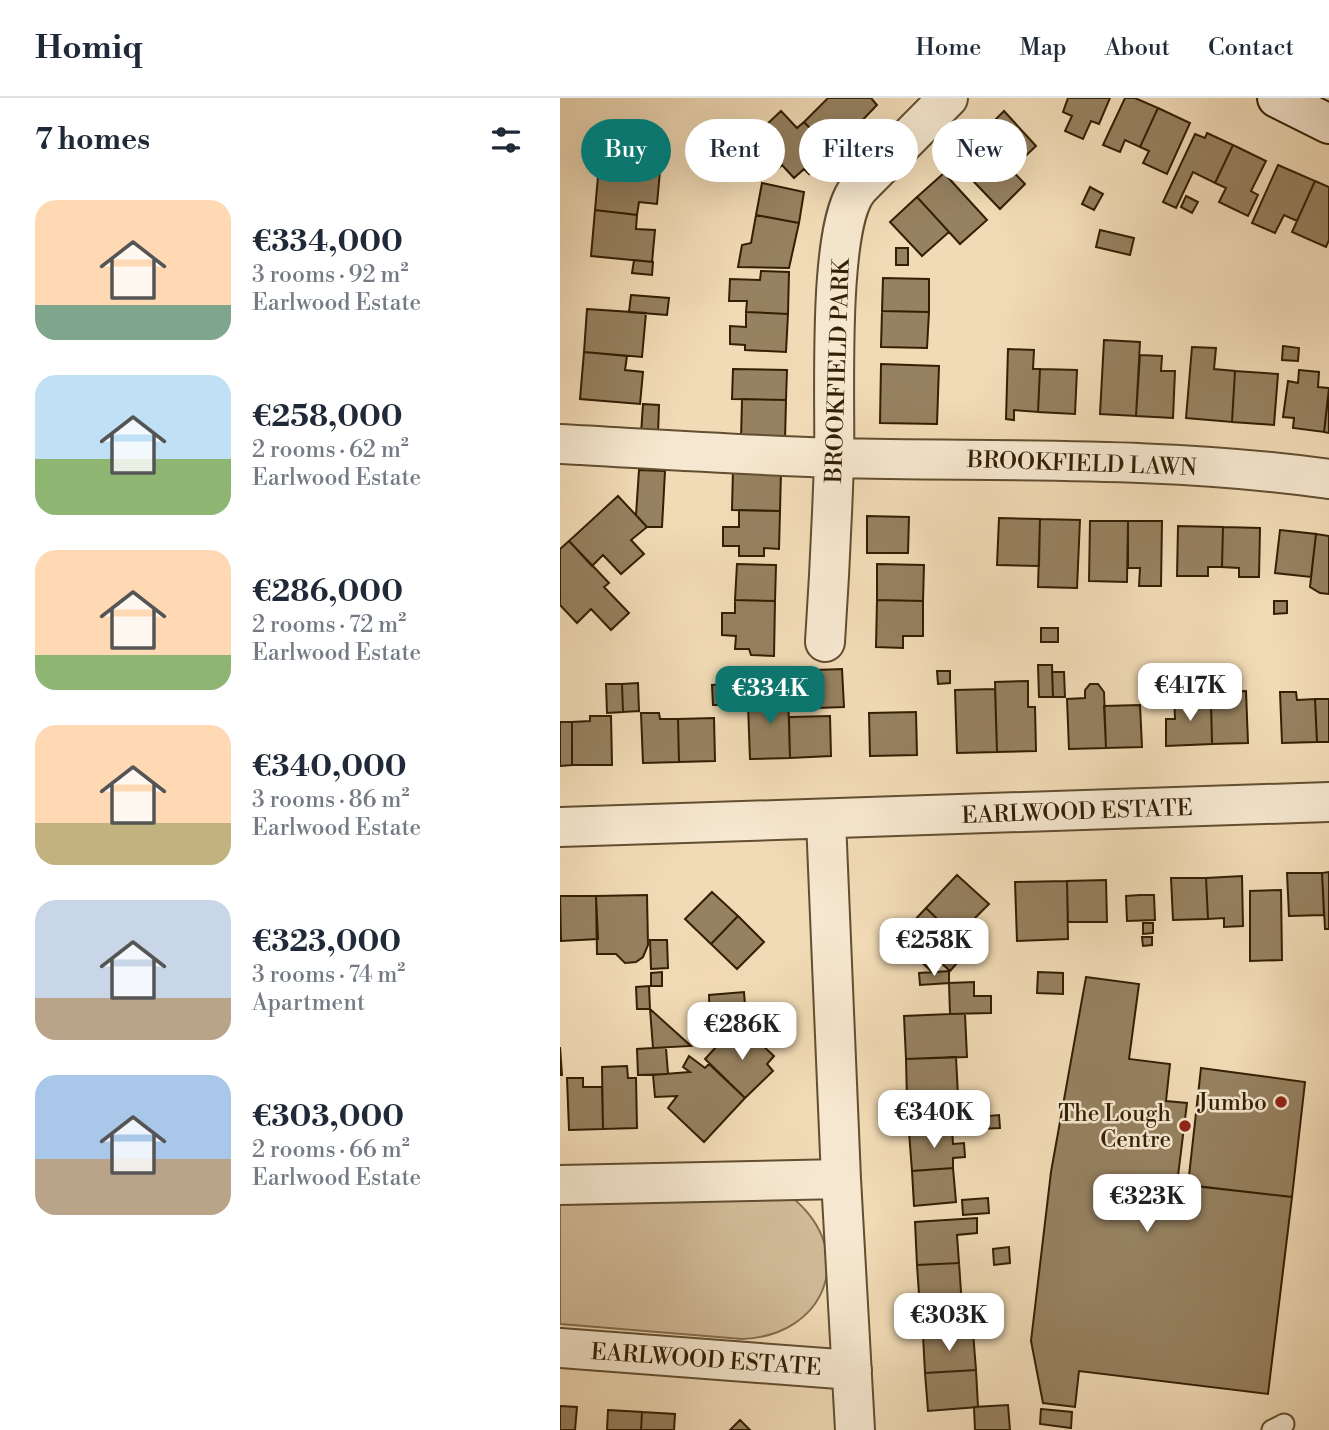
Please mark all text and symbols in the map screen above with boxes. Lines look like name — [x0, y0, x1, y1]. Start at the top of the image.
text: Homiq — [35, 28, 143, 69]
text: Home — [916, 33, 981, 63]
text: Map — [1019, 33, 1067, 63]
text: About — [1105, 33, 1170, 63]
text: Contact — [1208, 33, 1294, 63]
chip: Buy — [581, 119, 671, 182]
chip: Rent — [685, 119, 785, 182]
chip: Filters — [799, 119, 918, 182]
chip: New — [932, 119, 1027, 182]
text: 7 homes — [35, 121, 150, 159]
icon: filters — [487, 121, 525, 159]
text: €334,000 — [252, 223, 403, 261]
icon: home — [91, 228, 175, 312]
street label: BROOKFIELD PARK — [820, 256, 856, 485]
text: 3 rooms · 92 m² — [252, 261, 408, 289]
text: Earlwood Estate — [252, 289, 421, 317]
text: €258,000 — [252, 398, 403, 436]
icon: home — [91, 403, 175, 487]
text: 2 rooms · 62 m² — [252, 436, 409, 464]
street label: BROOKFIELD LAWN — [966, 446, 1197, 482]
text: Earlwood Estate — [252, 464, 421, 492]
text: €286,000 — [252, 573, 403, 611]
icon: home — [91, 578, 175, 662]
text: 2 rooms · 72 m² — [252, 611, 406, 639]
text: Earlwood Estate — [252, 639, 421, 667]
pin: €417K — [1141, 664, 1239, 723]
pin: €334K — [721, 666, 819, 726]
text: €417K — [1154, 672, 1226, 700]
text: €334K — [731, 675, 809, 703]
text: €340,000 — [252, 748, 407, 786]
icon: home — [91, 753, 175, 837]
text: 3 rooms · 86 m² — [252, 786, 409, 814]
street label: EARLWOOD ESTATE — [961, 794, 1193, 830]
text: Earlwood Estate — [252, 814, 421, 842]
pin: €258K — [885, 918, 983, 978]
text: €323,000 — [252, 923, 401, 961]
text: €258K — [896, 927, 972, 955]
icon: home — [91, 928, 175, 1012]
text: 3 rooms · 74 m² — [252, 961, 405, 989]
text: Apartment — [252, 989, 365, 1017]
pin: €286K — [693, 1002, 791, 1062]
text: €286K — [703, 1011, 781, 1039]
place label: Jumbo — [1197, 1089, 1267, 1117]
pin: €340K — [885, 1090, 983, 1150]
marker: Jumbo — [1273, 1094, 1289, 1110]
text: €303,000 — [252, 1098, 404, 1136]
text: €340K — [894, 1099, 974, 1127]
place label: The Lough Centre — [1058, 1100, 1171, 1154]
icon: home — [91, 1103, 175, 1187]
marker: The Lough Centre — [1177, 1118, 1193, 1134]
text: 2 rooms · 66 m² — [252, 1136, 410, 1164]
text: Earlwood Estate — [252, 1164, 421, 1192]
pin: €323K — [1098, 1174, 1196, 1234]
text: €323K — [1109, 1183, 1185, 1211]
pin: €303K — [900, 1294, 998, 1353]
text: €303K — [910, 1302, 988, 1330]
street label: EARLWOOD ESTATE — [590, 1338, 822, 1382]

